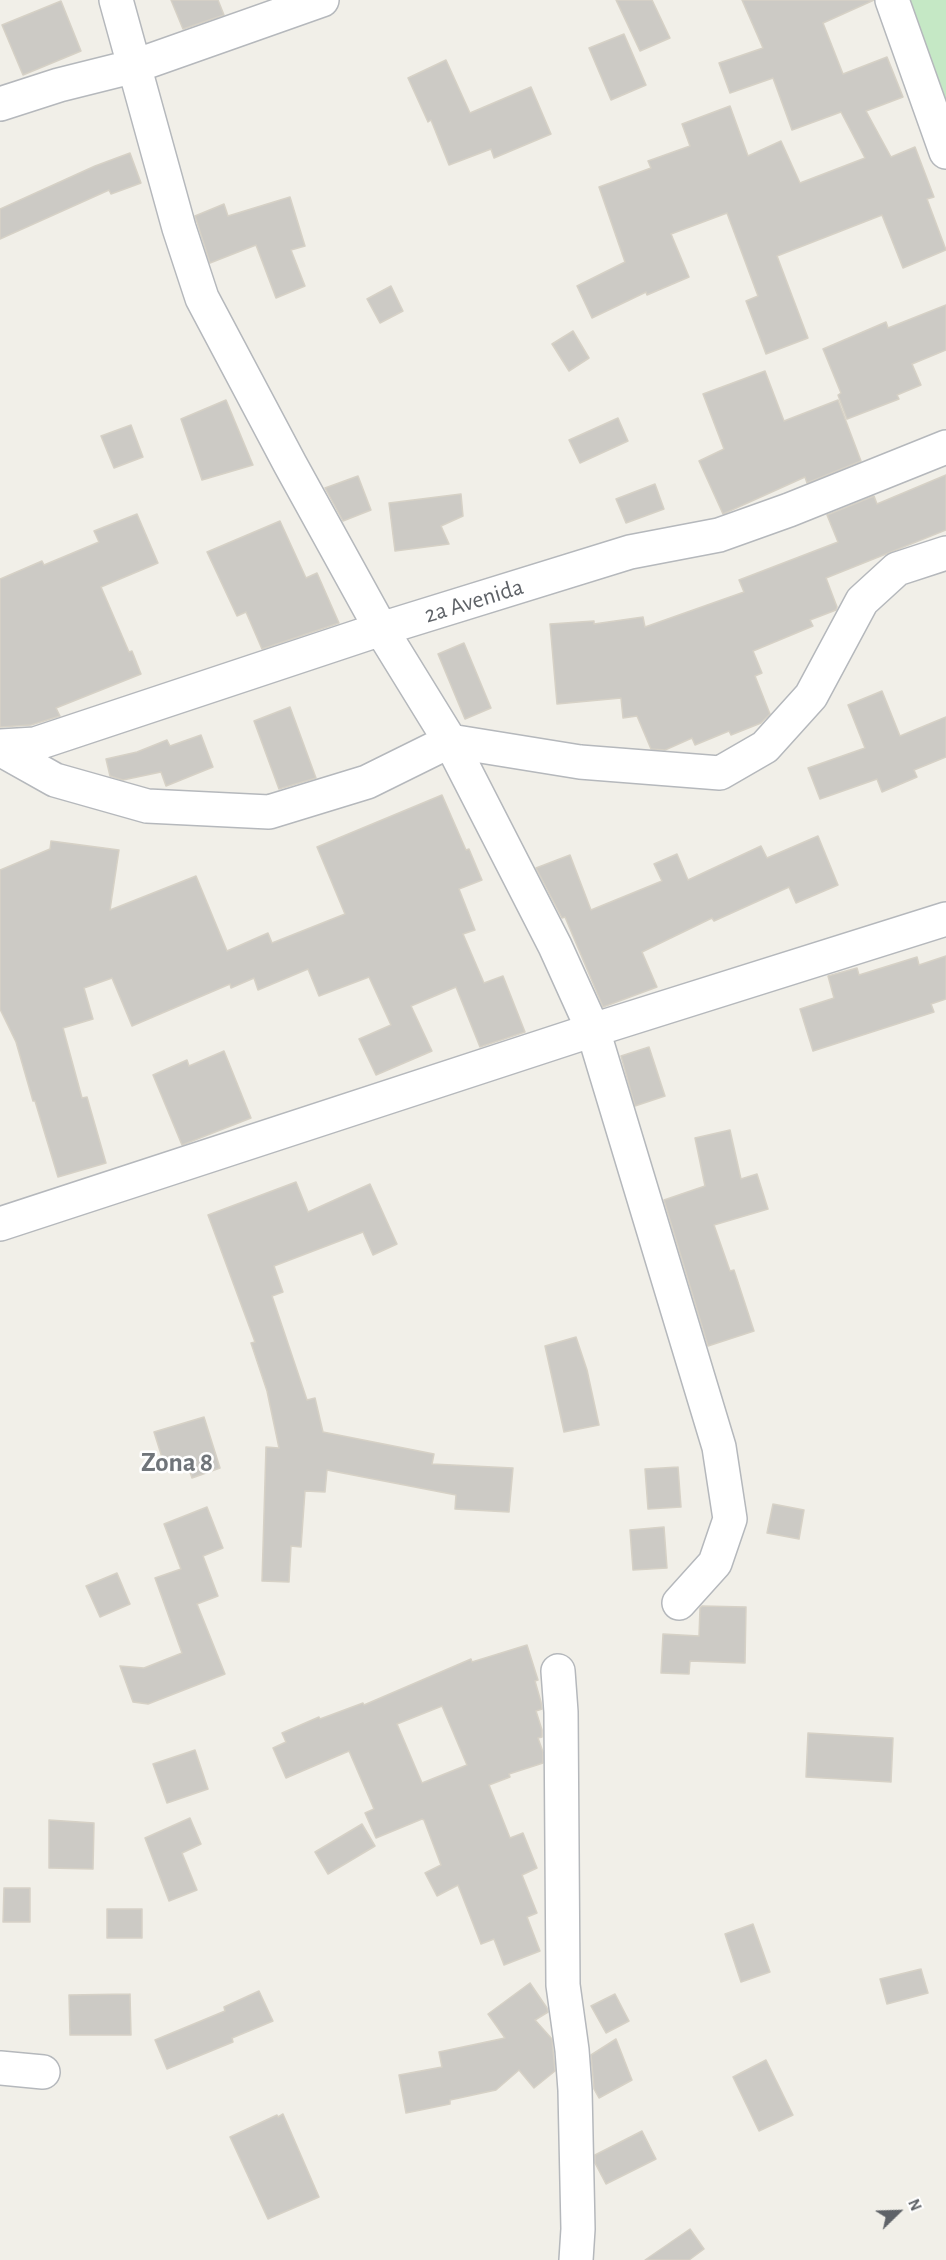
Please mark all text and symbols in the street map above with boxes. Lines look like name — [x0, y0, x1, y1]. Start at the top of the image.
street label: 2a Avenida — [421, 572, 527, 630]
district label: Zona 8 — [141, 1447, 213, 1479]
north arrow — [868, 2182, 928, 2242]
text: N — [905, 2197, 924, 2213]

